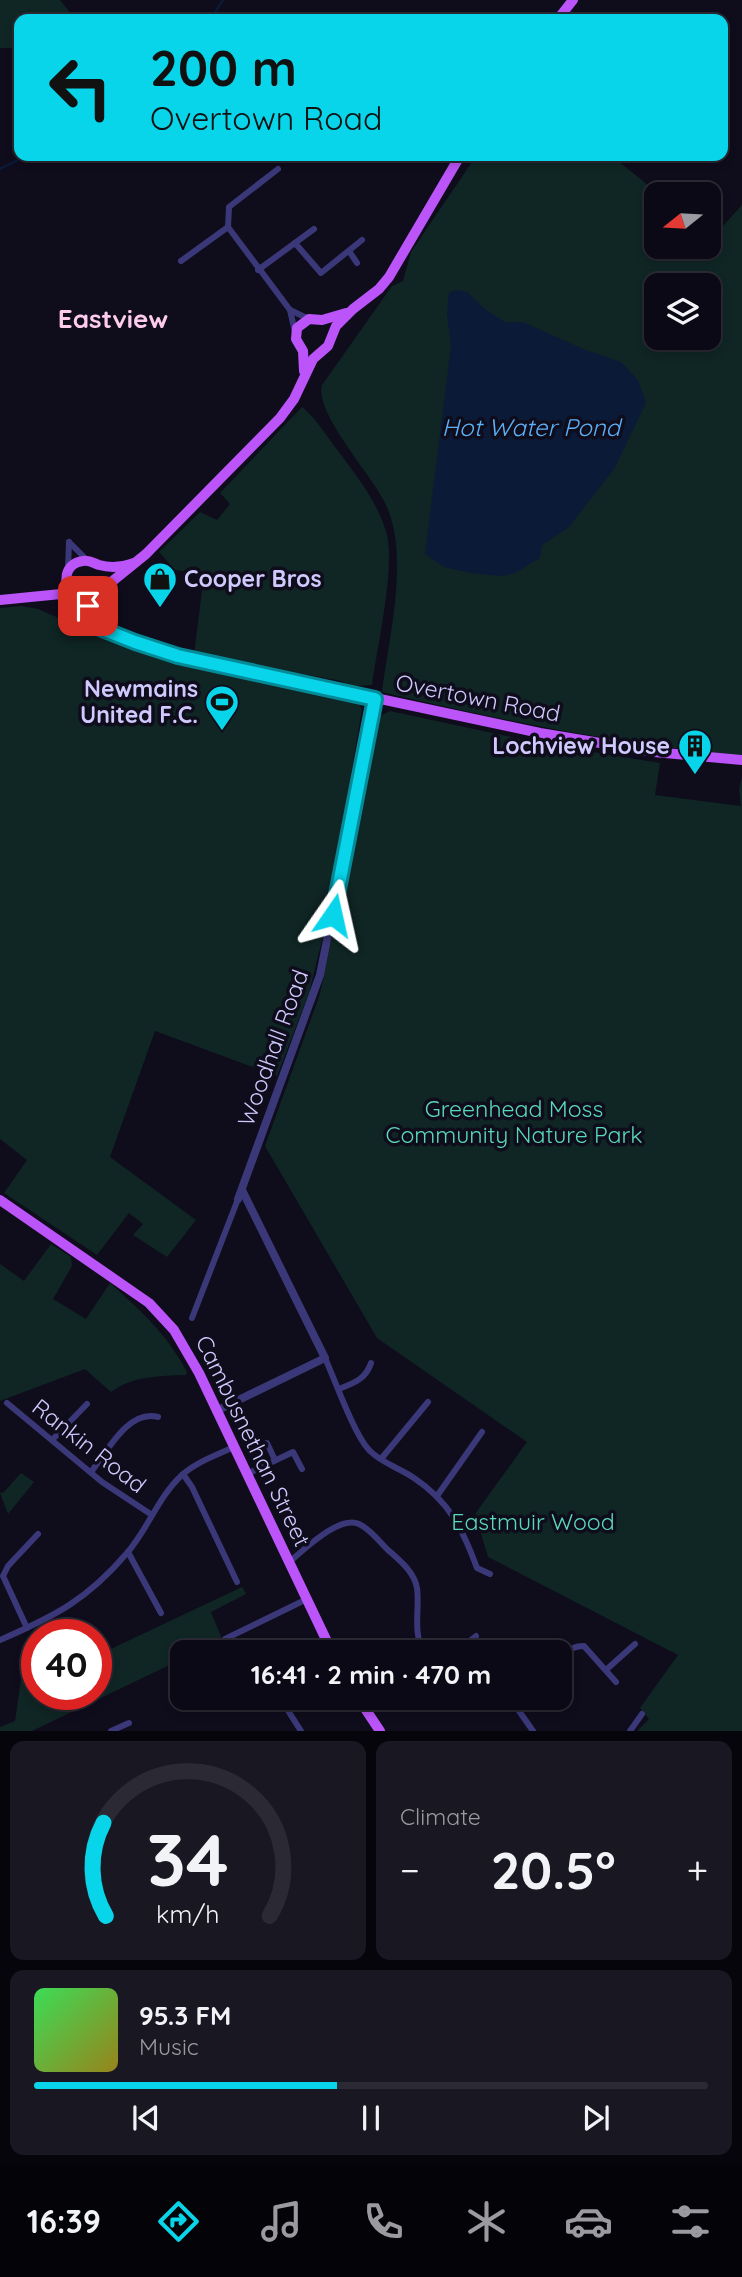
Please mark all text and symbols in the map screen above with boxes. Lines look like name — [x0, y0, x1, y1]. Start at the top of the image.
text: 200 m — [150, 37, 297, 98]
icon: left — [35, 42, 126, 133]
text: Overtown Road — [150, 98, 382, 138]
north arrow — [644, 182, 721, 259]
map controls — [644, 182, 721, 350]
button: layers — [644, 273, 721, 350]
district label: Eastview — [58, 302, 168, 335]
water label: Hot Water Pond — [442, 412, 624, 442]
shop icon: Cooper Bros — [141, 560, 179, 609]
place label: Cooper Bros — [184, 564, 322, 593]
pin — [58, 576, 118, 636]
icon: arrive — [69, 587, 107, 625]
street label: Overtown Road — [393, 667, 563, 728]
place label: Newmains United F.C. — [80, 674, 198, 729]
sports icon: Newmains United F.C. — [203, 683, 241, 732]
building icon: Lochview House — [676, 727, 714, 776]
place label: Lochview House — [492, 731, 670, 760]
position arrow — [296, 878, 370, 952]
street label: Woodhall Road — [231, 966, 314, 1130]
park label: Greenhead Moss Community Nature Park — [385, 1094, 643, 1149]
street label: Cambusnethan Street — [190, 1330, 317, 1551]
street label: Rankin Road — [27, 1392, 152, 1499]
park label: Eastmuir Wood — [451, 1507, 615, 1536]
speed limit sign: 40 — [21, 1619, 112, 1710]
text: 16:41 · 2 min · 470 m — [251, 1658, 491, 1691]
text: Climate — [400, 1802, 481, 1831]
text: 34 — [147, 1814, 229, 1905]
text: 20.5° — [491, 1837, 616, 1902]
text: − — [400, 1846, 420, 1894]
text: + — [687, 1846, 708, 1894]
text: km/h — [156, 1898, 220, 1929]
text: 95.3 FM — [139, 1999, 231, 2032]
text: Music — [139, 2032, 199, 2061]
icon: previous — [127, 2099, 165, 2137]
icon: pause — [352, 2099, 390, 2137]
icon: next — [577, 2099, 615, 2137]
icon: directions — [154, 2197, 203, 2246]
icon: music — [257, 2197, 306, 2246]
icon: phone — [359, 2197, 408, 2246]
icon: climate — [462, 2197, 511, 2246]
icon: car — [564, 2197, 613, 2246]
icon: filters — [666, 2197, 715, 2246]
text: 16:39 — [27, 2201, 101, 2241]

